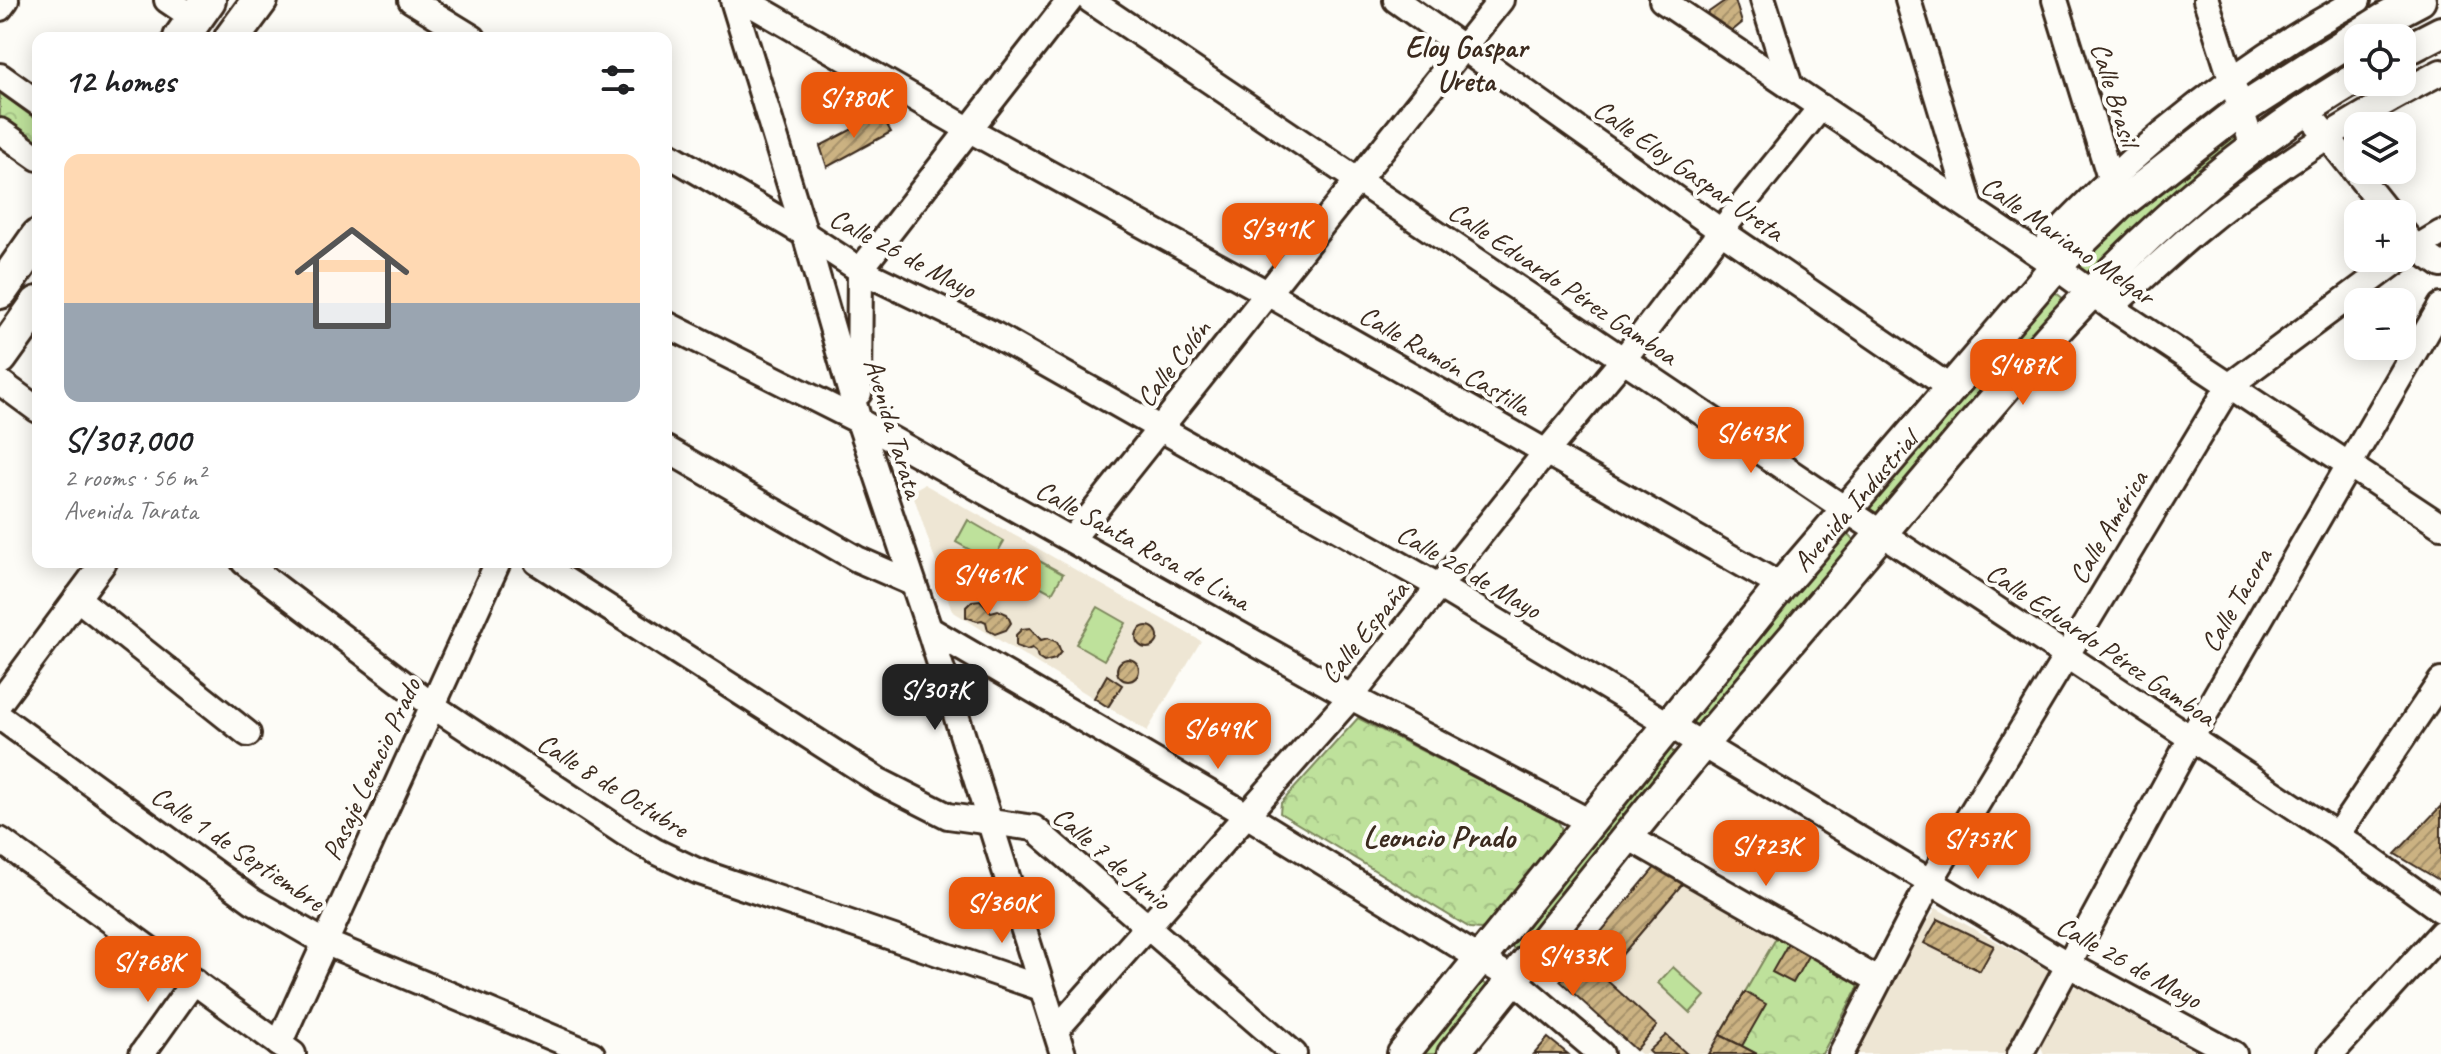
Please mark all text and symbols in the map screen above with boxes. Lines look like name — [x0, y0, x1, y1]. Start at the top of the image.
map controls — [2344, 24, 2416, 360]
button: locate — [2344, 24, 2416, 96]
district label: Eloy Gaspar Ureta — [1405, 28, 1530, 100]
street label: Calle Brasil — [2083, 38, 2149, 155]
icon: filters — [596, 58, 640, 102]
text: 12 homes — [64, 59, 175, 102]
pin: S/780K — [789, 72, 919, 140]
text: S/780K — [819, 81, 889, 114]
street label: Calle Eloy Gaspar Ureta — [1587, 91, 1793, 250]
button: layers — [2344, 112, 2416, 184]
street label: Calle Mariano Melgar — [1975, 167, 2164, 314]
street label: Calle Eduardo Pérez Gamboa — [1442, 193, 1686, 374]
street label: Calle 26 de Mayo — [824, 200, 984, 307]
button: + — [2344, 200, 2416, 272]
pin: S/341K — [1210, 203, 1340, 271]
icon: home — [280, 206, 424, 350]
text: S/341K — [1240, 212, 1310, 245]
button: − — [2344, 288, 2416, 360]
street label: Calle Ramón Castilla — [1353, 297, 1539, 424]
street label: Calle Colón — [1128, 311, 1219, 414]
pin: S/487K — [1958, 339, 2088, 407]
text: S/487K — [1988, 348, 2058, 381]
street label: Avenida Tarata — [856, 354, 933, 504]
pin: S/643K — [1686, 407, 1816, 475]
text: S/643K — [1716, 416, 1786, 449]
text: S/307,000 — [64, 418, 190, 461]
street label: Avenida Industrial — [1784, 419, 1928, 578]
text: 2 rooms · 56 m² — [64, 461, 205, 494]
street label: Calle América — [2061, 462, 2156, 590]
street label: Calle Santa Rosa de Lima — [1030, 472, 1258, 620]
text: Avenida Tarata — [64, 494, 198, 527]
street label: Calle 26 de Mayo — [1391, 516, 1549, 627]
street label: Calle Tacora — [2192, 540, 2281, 658]
pin: S/461K — [923, 549, 1053, 617]
street label: Calle Eduardo Pérez Gamboa — [1980, 554, 2224, 735]
text: S/461K — [953, 558, 1023, 591]
street label: Calle España — [1312, 572, 1417, 690]
pin: S/307K — [870, 664, 1000, 732]
street label: Pasaje Leoncio Prado — [314, 670, 429, 866]
text: S/307K — [900, 673, 970, 706]
pin: S/649K — [1153, 703, 1283, 771]
text: S/649K — [1183, 712, 1253, 745]
street label: Calle 8 de Octubre — [531, 725, 697, 846]
street label: Calle 1 de Septiembre — [145, 777, 333, 920]
street label: Calle 7 de Junio — [1046, 798, 1180, 919]
pin: S/757K — [1913, 813, 2043, 881]
district label: Leoncio Prado — [1363, 816, 1517, 857]
pin: S/723K — [1701, 820, 1831, 888]
text: S/757K — [1943, 822, 2013, 855]
text: S/723K — [1731, 829, 1801, 862]
pin: S/360K — [937, 877, 1067, 945]
text: S/360K — [967, 886, 1037, 919]
street label: Calle 26 de Mayo — [2050, 908, 2210, 1017]
pin: S/433K — [1508, 930, 1638, 998]
pin: S/768K — [83, 936, 213, 1004]
text: S/433K — [1538, 939, 1608, 972]
text: S/768K — [113, 945, 183, 978]

